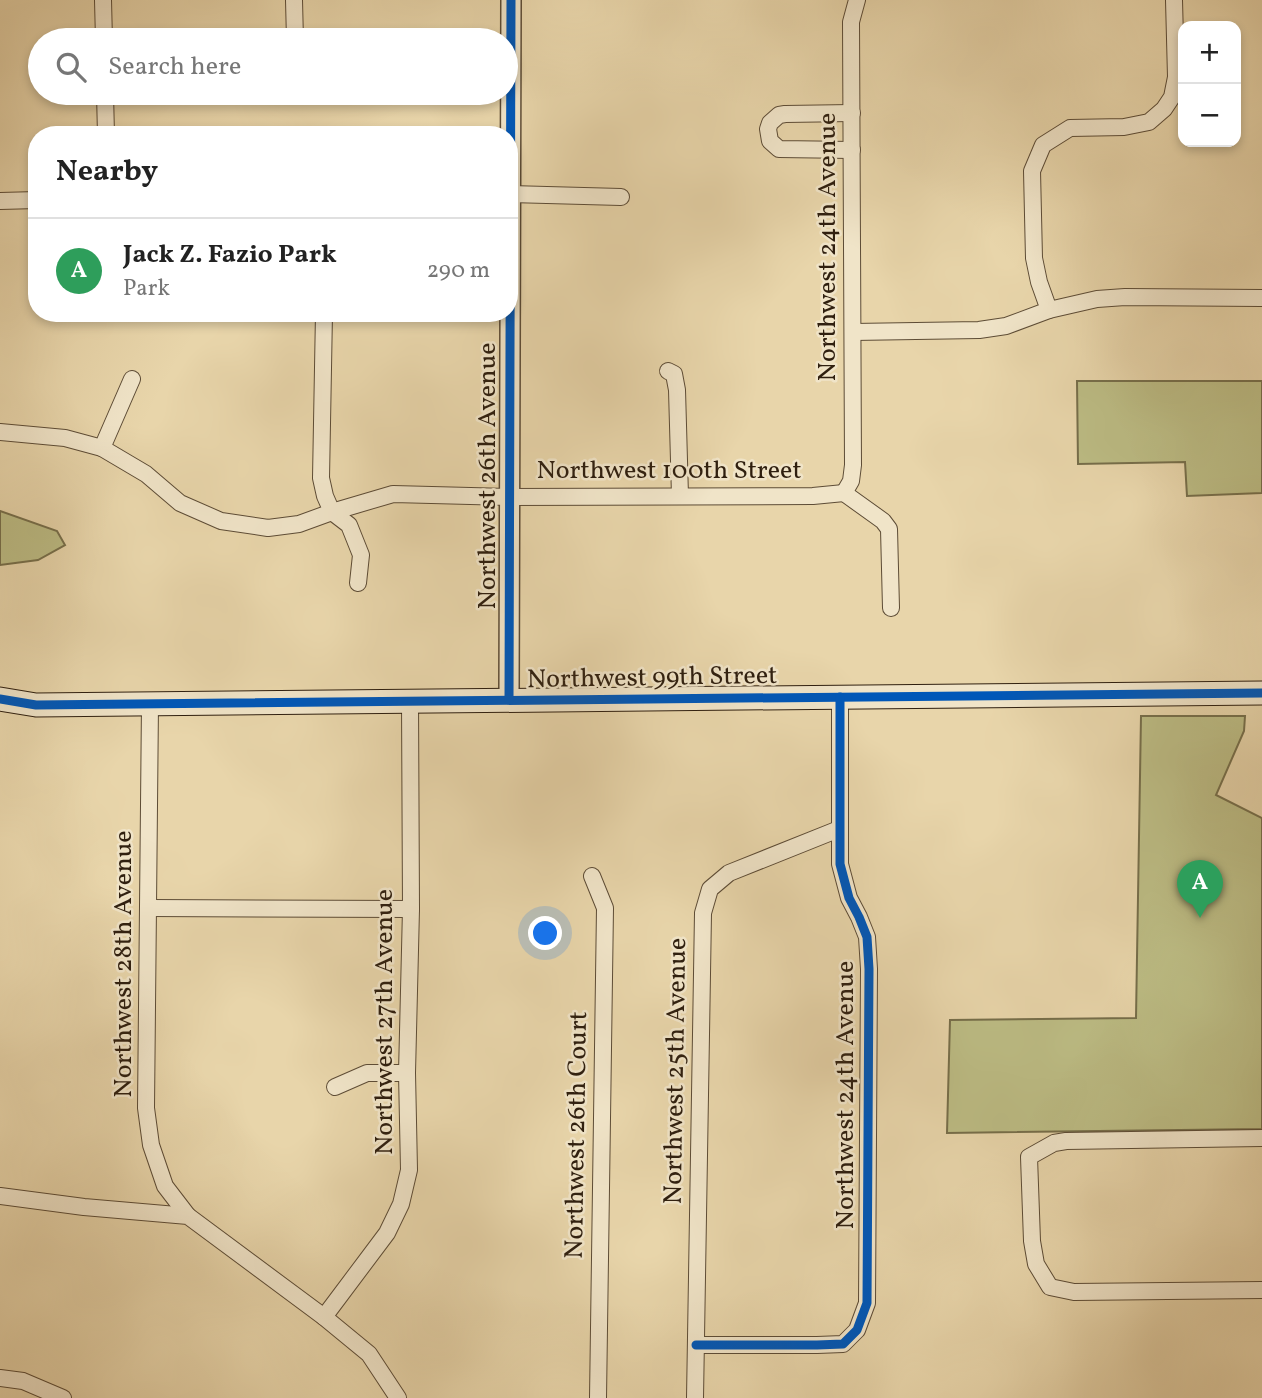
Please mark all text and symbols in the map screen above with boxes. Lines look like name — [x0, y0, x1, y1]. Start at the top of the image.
map controls — [1178, 21, 1241, 147]
button: + — [1178, 21, 1241, 84]
search box — [28, 28, 518, 105]
icon: search — [52, 48, 90, 86]
text: Search here — [108, 49, 241, 85]
button: − — [1178, 84, 1241, 147]
street label: Northwest 24th Avenue — [810, 113, 846, 381]
text: Nearby — [56, 151, 158, 193]
text: Jack Z. Fazio Park — [123, 237, 337, 273]
text: A — [71, 255, 87, 287]
text: 290 m — [427, 255, 490, 287]
text: Park — [123, 273, 170, 305]
street label: Northwest 26th Avenue — [470, 342, 506, 610]
street label: Northwest 100th Street — [536, 453, 802, 489]
street label: Northwest 99th Street — [526, 658, 778, 698]
street label: Northwest 28th Avenue — [106, 830, 142, 1098]
pin: A — [1177, 860, 1223, 918]
street label: Northwest 27th Avenue — [367, 889, 403, 1155]
your location — [528, 916, 562, 950]
street label: Northwest 25th Avenue — [656, 937, 696, 1205]
street label: Northwest 24th Avenue — [828, 961, 864, 1229]
street label: Northwest 26th Court — [557, 1011, 597, 1259]

